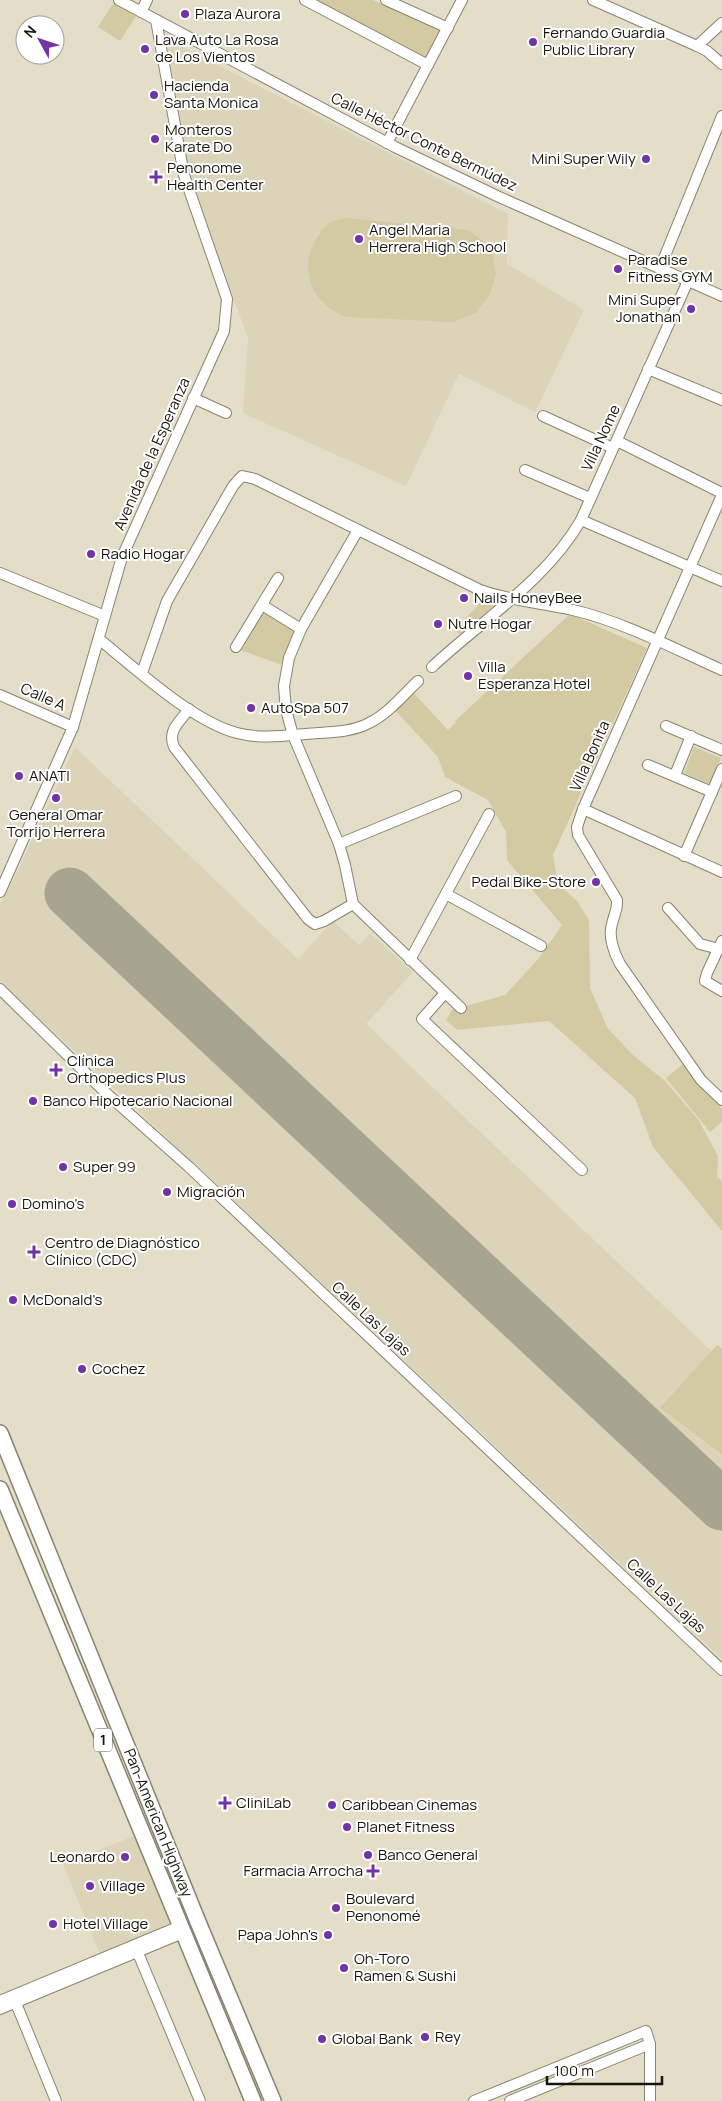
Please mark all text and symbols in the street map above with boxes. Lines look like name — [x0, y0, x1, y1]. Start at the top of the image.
place label: Plaza Aurora — [195, 3, 281, 24]
marker: Plaza Aurora — [179, 8, 191, 20]
north arrow — [15, 15, 65, 65]
text: N — [19, 21, 40, 41]
place label: Fernando Guardia Public Library — [543, 22, 665, 60]
place label: Lava Auto La Rosa de Los Vientos — [155, 29, 279, 67]
marker: Fernando Guardia Public Library — [527, 36, 539, 48]
marker: Lava Auto La Rosa de Los Vientos — [139, 43, 151, 55]
place label: Hacienda Santa Monica — [164, 75, 258, 113]
street label: Calle Héctor Conte Bermúdez — [328, 87, 521, 196]
marker: Hacienda Santa Monica — [148, 89, 160, 101]
place label: Monteros Karate Do — [165, 119, 232, 157]
marker: Monteros Karate Do — [149, 133, 161, 145]
place label: Mini Super Wily — [532, 148, 636, 169]
marker: Mini Super Wily — [640, 153, 652, 165]
place label: Penonome Health Center — [167, 157, 264, 195]
marker: Penonome Health Center — [149, 170, 163, 184]
place label: Angel Maria Herrera High School — [369, 219, 506, 257]
marker: Angel Maria Herrera High School — [353, 233, 365, 245]
place label: Paradise Fitness GYM — [628, 249, 713, 287]
marker: Paradise Fitness GYM — [612, 263, 624, 275]
place label: Mini Super Jonathan — [608, 289, 682, 327]
marker: Mini Super Jonathan — [685, 303, 697, 315]
street label: Avenida de la Esperanza — [108, 374, 195, 533]
street label: Villa Nome — [576, 401, 625, 474]
place label: Radio Hogar — [101, 543, 185, 564]
marker: Radio Hogar — [85, 548, 97, 560]
place label: Nails HoneyBee — [474, 587, 582, 608]
marker: Nails HoneyBee — [458, 592, 470, 604]
place label: Nutre Hogar — [448, 613, 533, 634]
marker: Nutre Hogar — [432, 618, 444, 630]
place label: Villa Esperanza Hotel — [478, 656, 590, 694]
marker: Villa Esperanza Hotel — [462, 670, 474, 682]
street label: Calle A — [17, 677, 70, 716]
place label: AutoSpa 507 — [261, 697, 349, 718]
marker: AutoSpa 507 — [245, 702, 257, 714]
street label: Villa Bonita — [565, 717, 614, 795]
place label: ANATI — [29, 765, 70, 786]
marker: ANATI — [13, 770, 25, 782]
marker: General Omar Torrijo Herrera — [50, 792, 62, 804]
place label: General Omar Torrijo Herrera — [7, 804, 105, 842]
place label: Pedal Bike-Store — [472, 871, 586, 892]
marker: Pedal Bike-Store — [590, 876, 602, 888]
place label: Clínica Orthopedics Plus — [67, 1050, 186, 1088]
marker: Clínica Orthopedics Plus — [49, 1063, 63, 1077]
place label: Banco Hipotecario Nacional — [43, 1090, 233, 1111]
marker: Banco Hipotecario Nacional — [27, 1095, 39, 1107]
place label: Super 99 — [73, 1156, 136, 1177]
marker: Super 99 — [57, 1161, 69, 1173]
place label: Migración — [177, 1181, 245, 1202]
marker: Migración — [161, 1186, 173, 1198]
place label: Domino's — [22, 1193, 84, 1214]
marker: Domino's — [6, 1198, 18, 1210]
place label: Centro de Diagnóstico Clínico (CDC) — [45, 1232, 200, 1270]
marker: Centro de Diagnóstico Clínico (CDC) — [27, 1245, 41, 1259]
street label: Calle Las Lajas — [327, 1277, 415, 1361]
place label: McDonald's — [23, 1289, 102, 1310]
marker: McDonald's — [7, 1294, 19, 1306]
place label: Cochez — [92, 1358, 146, 1379]
marker: Cochez — [76, 1363, 88, 1375]
street label: Calle Las Lajas — [622, 1554, 710, 1638]
road number: 1 — [94, 1728, 112, 1752]
street label: Pan-American Highway — [119, 1745, 198, 1900]
place label: CliniLab — [236, 1792, 291, 1813]
place label: Caribbean Cinemas — [342, 1794, 477, 1815]
marker: CliniLab — [218, 1796, 232, 1810]
marker: Caribbean Cinemas — [326, 1799, 338, 1811]
place label: Planet Fitness — [357, 1816, 455, 1837]
marker: Planet Fitness — [341, 1821, 353, 1833]
place label: Banco General — [378, 1844, 478, 1865]
place label: Leonardo — [49, 1846, 115, 1867]
marker: Banco General — [362, 1849, 374, 1861]
marker: Leonardo — [119, 1851, 131, 1863]
place label: Farmacia Arrocha — [243, 1860, 363, 1881]
marker: Farmacia Arrocha — [367, 1865, 379, 1877]
place label: Village — [100, 1875, 145, 1896]
marker: Village — [84, 1880, 96, 1892]
place label: Boulevard Penonomé — [346, 1888, 421, 1926]
marker: Boulevard Penonomé — [330, 1902, 342, 1914]
place label: Hotel Village — [63, 1913, 149, 1934]
marker: Hotel Village — [47, 1918, 59, 1930]
place label: Papa John's — [238, 1924, 318, 1945]
marker: Papa John's — [322, 1929, 334, 1941]
place label: Oh-Toro Ramen & Sushi — [354, 1948, 456, 1986]
marker: Oh-Toro Ramen & Sushi — [338, 1962, 350, 1974]
place label: Rey — [435, 2026, 461, 2047]
place label: Global Bank — [332, 2028, 413, 2049]
marker: Rey — [419, 2031, 431, 2043]
marker: Global Bank — [316, 2033, 328, 2045]
scale bar — [547, 2054, 662, 2086]
text: 100 m — [554, 2060, 594, 2081]

